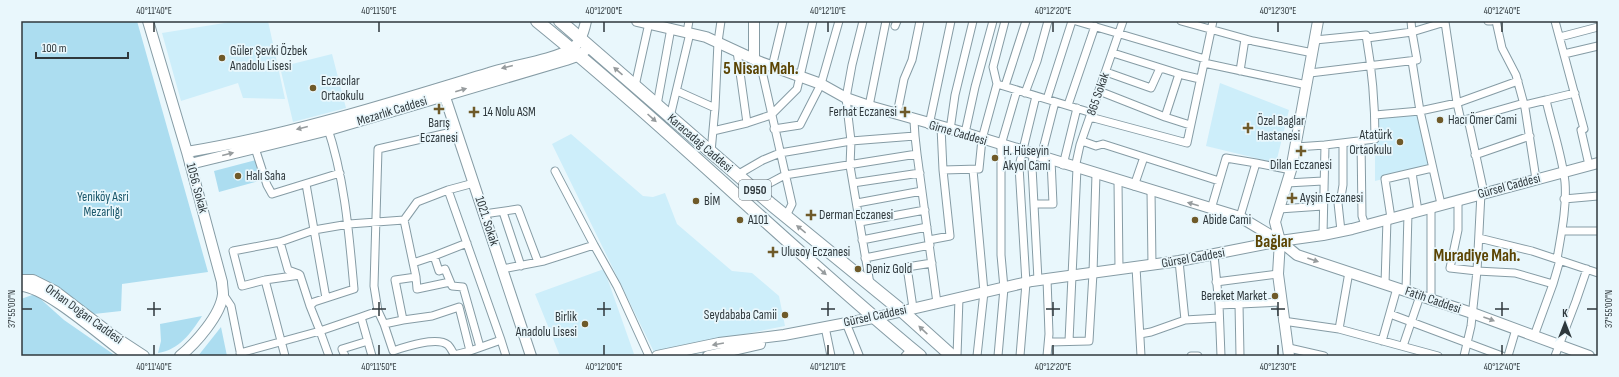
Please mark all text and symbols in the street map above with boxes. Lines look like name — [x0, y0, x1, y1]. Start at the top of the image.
text: 40°11'40"E — [136, 5, 172, 17]
text: 40°11'50"E — [361, 5, 397, 17]
text: 40°12'00"E — [586, 5, 622, 17]
text: 40°12'10"E — [810, 5, 846, 17]
text: 40°12'20"E — [1035, 5, 1071, 17]
text: 40°12'30"E — [1260, 5, 1296, 17]
text: 40°12'40"E — [1484, 5, 1520, 17]
scale bar — [36, 34, 128, 60]
text: 100 m — [42, 41, 67, 56]
place label: Güler Şevki Özbek Anadolu Lisesi — [229, 42, 307, 74]
marker: Güler Şevki Özbek Anadolu Lisesi — [217, 53, 227, 63]
district label: 5 Nisan Mah. — [723, 59, 799, 79]
one-way arrow — [501, 65, 514, 71]
one-way arrow — [612, 67, 623, 76]
street label: 865 Sokak — [1083, 70, 1113, 118]
place label: Eczacılar Ortaokulu — [321, 73, 364, 104]
marker: Eczacılar Ortaokulu — [308, 83, 318, 93]
one-way arrow — [455, 87, 467, 93]
street label: Mezarlık Caddesi — [355, 93, 429, 129]
marker: Barış Eczanesi — [434, 104, 444, 114]
place label: 14 Nolu ASM — [483, 104, 536, 120]
place label: Ferhat Eczanesi — [829, 104, 897, 120]
marker: 14 Nolu ASM — [468, 106, 480, 118]
marker: Ferhat Eczanesi — [900, 107, 910, 117]
street label: Karacadağ Caddesi — [664, 110, 736, 176]
place label: Hacı Ömer Cami — [1448, 111, 1517, 128]
place label: Özel Baglar Hastanesi — [1257, 112, 1305, 144]
one-way arrow — [647, 114, 658, 123]
place label: Barış Eczanesi — [420, 115, 458, 146]
marker: Hacı Ömer Cami — [1435, 115, 1445, 125]
street label: Girne Caddesi — [927, 117, 989, 149]
marker: Özel Baglar Hastanesi — [1242, 122, 1254, 134]
one-way arrow — [296, 125, 308, 131]
place label: Atatürk Ortaokulu — [1349, 127, 1392, 158]
marker: Atatürk Ortaokulu — [1395, 137, 1405, 147]
place label: H. Hüseyin Akyol Cami — [1002, 143, 1050, 174]
marker: Dilan Eczanesi — [1296, 146, 1306, 156]
one-way arrow — [221, 151, 234, 157]
marker: H. Hüseyin Akyol Cami — [990, 153, 1000, 163]
place label: Dilan Eczanesi — [1270, 157, 1332, 173]
street label: 1056. Sokak — [183, 161, 211, 215]
place label: Halı Saha — [246, 168, 286, 184]
street label: Gürsel Caddesi — [1476, 170, 1542, 202]
marker: Halı Saha — [233, 171, 243, 181]
road number: D950 — [739, 180, 771, 200]
park label: Yeniköy Asri Mezarlığı — [77, 189, 129, 220]
place label: Ayşin Eczanesi — [1299, 190, 1363, 206]
place label: BİM — [704, 192, 720, 209]
marker: Ayşin Eczanesi — [1287, 193, 1297, 203]
street label: 1021. Sokak — [471, 194, 503, 248]
marker: BİM — [691, 196, 701, 206]
one-way arrow — [1187, 201, 1199, 207]
place label: Derman Eczanesi — [819, 207, 893, 223]
marker: Derman Eczanesi — [806, 210, 816, 220]
place label: A101 — [747, 212, 769, 228]
place label: Abide Cami — [1202, 212, 1251, 228]
marker: A101 — [735, 215, 745, 225]
marker: Abide Cami — [1190, 215, 1200, 225]
one-way arrow — [796, 224, 807, 233]
district label: Bağlar — [1255, 232, 1293, 252]
place label: Ulusoy Eczanesi — [781, 244, 850, 260]
street label: Gürsel Caddesi — [1160, 245, 1226, 271]
district label: Muradiye Mah. — [1433, 246, 1521, 266]
marker: Ulusoy Eczanesi — [768, 247, 778, 257]
one-way arrow — [1307, 257, 1319, 263]
place label: Deniz Gold — [866, 261, 912, 277]
marker: Deniz Gold — [853, 264, 863, 274]
one-way arrow — [817, 266, 827, 276]
street label: Orhan Doğan Caddesi — [42, 280, 126, 348]
street label: Fatih Caddesi — [1403, 283, 1463, 317]
place label: Bereket Market — [1201, 288, 1267, 304]
text: 37°55'00"N — [6, 290, 18, 328]
text: 37°55'00"N — [1603, 290, 1615, 328]
marker: Bereket Market — [1270, 291, 1280, 301]
street label: Gürsel Caddesi — [842, 302, 908, 330]
north arrow — [1545, 303, 1585, 343]
place label: Seydababa Camii — [704, 307, 777, 323]
text: K — [1562, 307, 1568, 320]
place label: Birlik Anadolu Lisesi — [515, 309, 577, 340]
marker: Seydababa Camii — [780, 310, 790, 320]
one-way arrow — [1484, 317, 1496, 323]
marker: Birlik Anadolu Lisesi — [580, 319, 590, 329]
one-way arrow — [918, 325, 928, 334]
one-way arrow — [712, 341, 724, 347]
text: 40°11'40"E — [136, 361, 172, 373]
text: 40°11'50"E — [361, 361, 397, 373]
text: 40°12'00"E — [586, 361, 622, 373]
text: 40°12'10"E — [810, 361, 846, 373]
text: 40°12'20"E — [1035, 361, 1071, 373]
text: 40°12'30"E — [1260, 361, 1296, 373]
text: 40°12'40"E — [1484, 361, 1520, 373]

